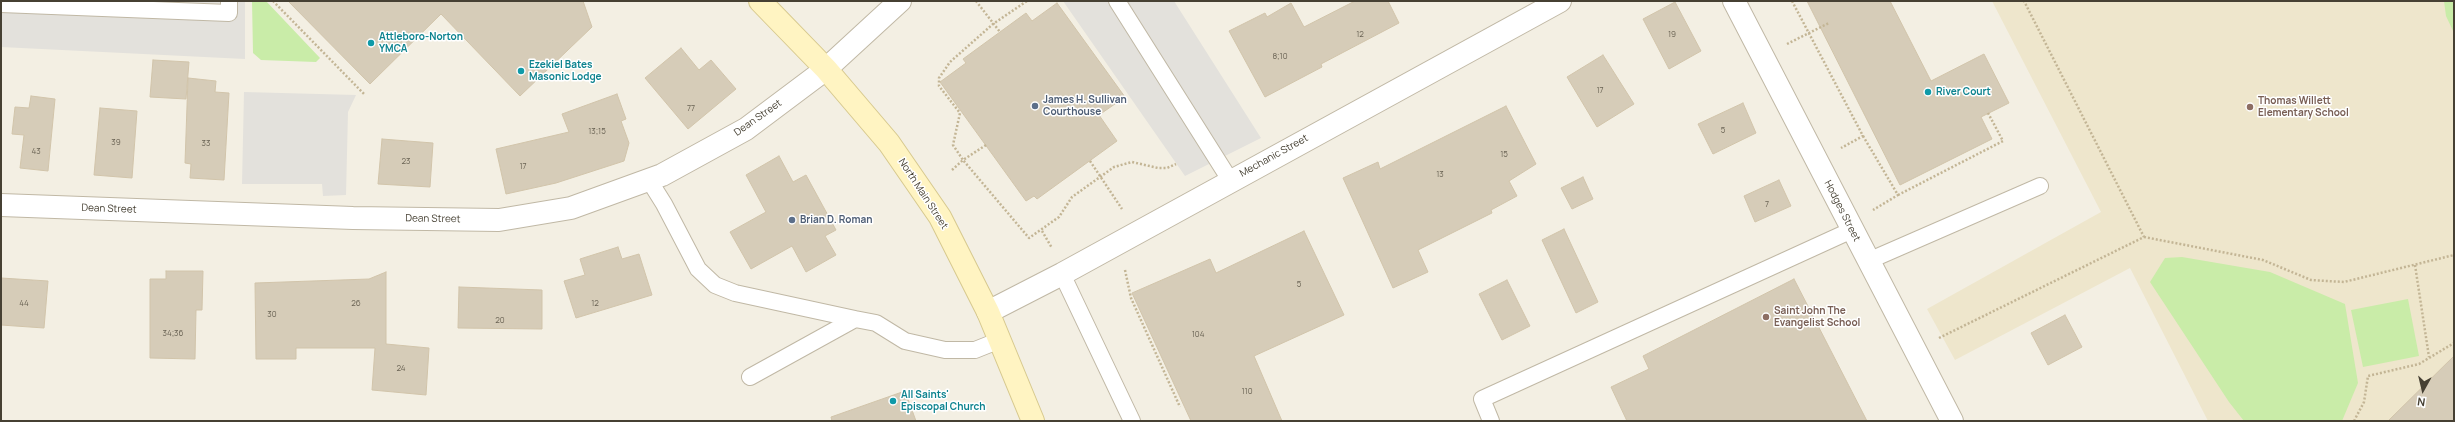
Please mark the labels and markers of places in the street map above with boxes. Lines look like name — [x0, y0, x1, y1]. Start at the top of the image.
place label: Attleboro-Norton YMCA — [379, 31, 463, 54]
marker: Attleboro-Norton YMCA — [366, 38, 376, 48]
place label: Ezekiel Bates Masonic Lodge — [529, 59, 602, 82]
marker: Ezekiel Bates Masonic Lodge — [516, 66, 526, 76]
place label: River Court — [1936, 86, 1991, 98]
marker: River Court — [1923, 87, 1933, 97]
place label: James H. Sullivan Courthouse — [1043, 94, 1127, 118]
place label: Thomas Willett Elementary School — [2258, 95, 2349, 118]
marker: James H. Sullivan Courthouse — [1030, 101, 1040, 111]
marker: Thomas Willett Elementary School — [2245, 102, 2255, 112]
place label: Brian D. Roman — [800, 214, 872, 226]
marker: Brian D. Roman — [787, 215, 797, 225]
place label: Saint John The Evangelist School — [1774, 305, 1860, 328]
marker: Saint John The Evangelist School — [1761, 312, 1771, 322]
place label: All Saints' Episcopal Church — [901, 389, 986, 412]
marker: All Saints' Episcopal Church — [888, 396, 898, 406]

